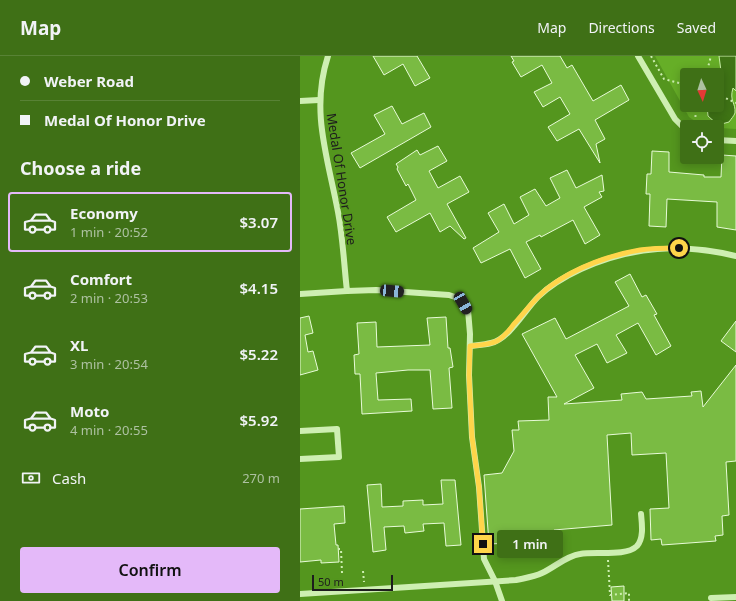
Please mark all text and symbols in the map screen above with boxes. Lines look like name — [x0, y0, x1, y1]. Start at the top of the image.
text: Map — [20, 15, 61, 41]
text: Map — [537, 18, 566, 37]
text: Directions — [588, 18, 655, 37]
text: Saved — [677, 18, 716, 37]
north arrow — [680, 68, 724, 112]
map controls — [680, 68, 724, 164]
text: Weber Road — [44, 71, 134, 91]
text: Medal Of Honor Drive — [44, 110, 206, 130]
street label: Medal Of Honor Drive — [323, 112, 361, 246]
button: locate — [680, 120, 724, 164]
text: Choose a ride — [20, 156, 141, 180]
text: Economy — [70, 203, 138, 223]
icon: car — [22, 204, 58, 240]
text: $3.07 — [240, 212, 278, 232]
text: 1 min · 20:52 — [70, 223, 148, 241]
route start — [670, 239, 688, 257]
text: Comfort — [70, 269, 132, 289]
icon: car — [22, 270, 58, 306]
text: $4.15 — [240, 278, 278, 298]
car — [380, 284, 404, 298]
text: 2 min · 20:53 — [70, 289, 148, 307]
car — [452, 290, 474, 316]
text: XL — [70, 335, 88, 355]
icon: car — [22, 336, 58, 372]
text: $5.22 — [240, 344, 278, 364]
text: 3 min · 20:54 — [70, 355, 148, 373]
text: Moto — [70, 401, 109, 421]
icon: car — [22, 402, 58, 438]
text: $5.92 — [240, 410, 278, 430]
text: 4 min · 20:55 — [70, 421, 148, 439]
icon: cash — [20, 467, 42, 489]
text: Cash — [52, 468, 86, 488]
text: 270 m — [242, 469, 280, 487]
callout: 1 min — [497, 530, 563, 558]
route end — [474, 535, 492, 553]
text: 1 min — [512, 535, 548, 553]
button: Confirm — [20, 547, 280, 593]
scale bar — [312, 573, 393, 592]
text: 50 m — [318, 574, 344, 589]

